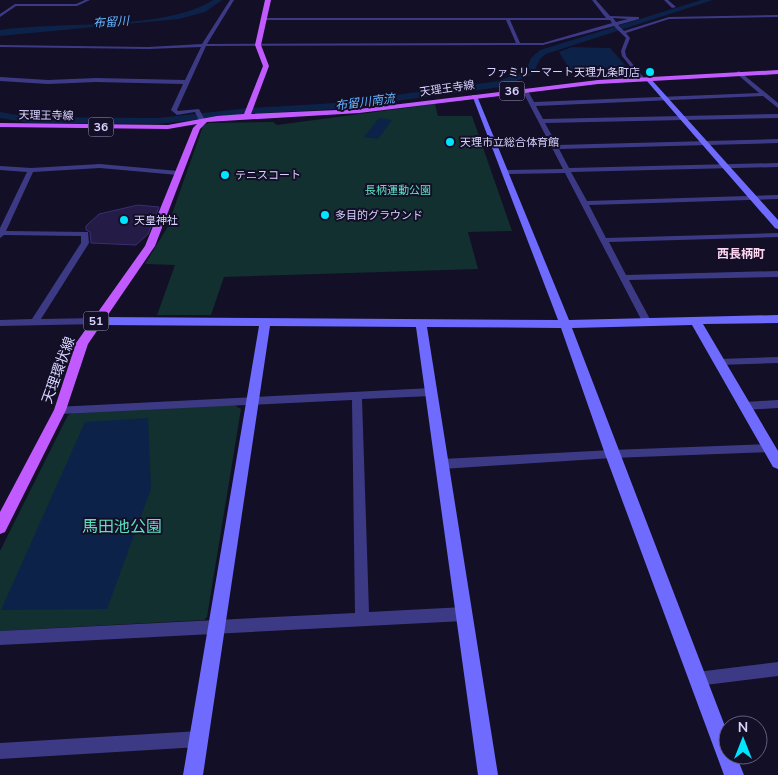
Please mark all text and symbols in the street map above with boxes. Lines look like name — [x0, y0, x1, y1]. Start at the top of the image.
water label: 布留川 — [92, 13, 132, 31]
place label: ファミリーマート天理九条町店 — [486, 65, 640, 80]
marker: ファミリーマート天理九条町店 — [644, 66, 656, 78]
street label: 天理王寺線 — [419, 77, 475, 100]
road number: 36 — [500, 82, 524, 100]
water label: 布留川南流 — [334, 90, 398, 114]
street label: 天理王寺線 — [18, 108, 74, 123]
road number: 36 — [88, 118, 114, 136]
place label: 天理市立総合体育館 — [460, 135, 559, 150]
marker: 天理市立総合体育館 — [444, 136, 456, 148]
place label: テニスコート — [235, 168, 301, 183]
marker: テニスコート — [219, 169, 231, 181]
park label: 長柄運動公園 — [365, 183, 431, 198]
place label: 多目的グラウンド — [335, 208, 423, 223]
marker: 多目的グラウンド — [319, 209, 331, 221]
place label: 天皇神社 — [134, 213, 178, 228]
marker: 天皇神社 — [118, 214, 130, 226]
district label: 西長柄町 — [717, 246, 765, 262]
road number: 51 — [84, 312, 108, 331]
street label: 天理環状線 — [38, 334, 79, 406]
park label: 馬田池公園 — [82, 516, 162, 538]
north arrow — [718, 715, 768, 765]
text: N — [738, 718, 748, 737]

